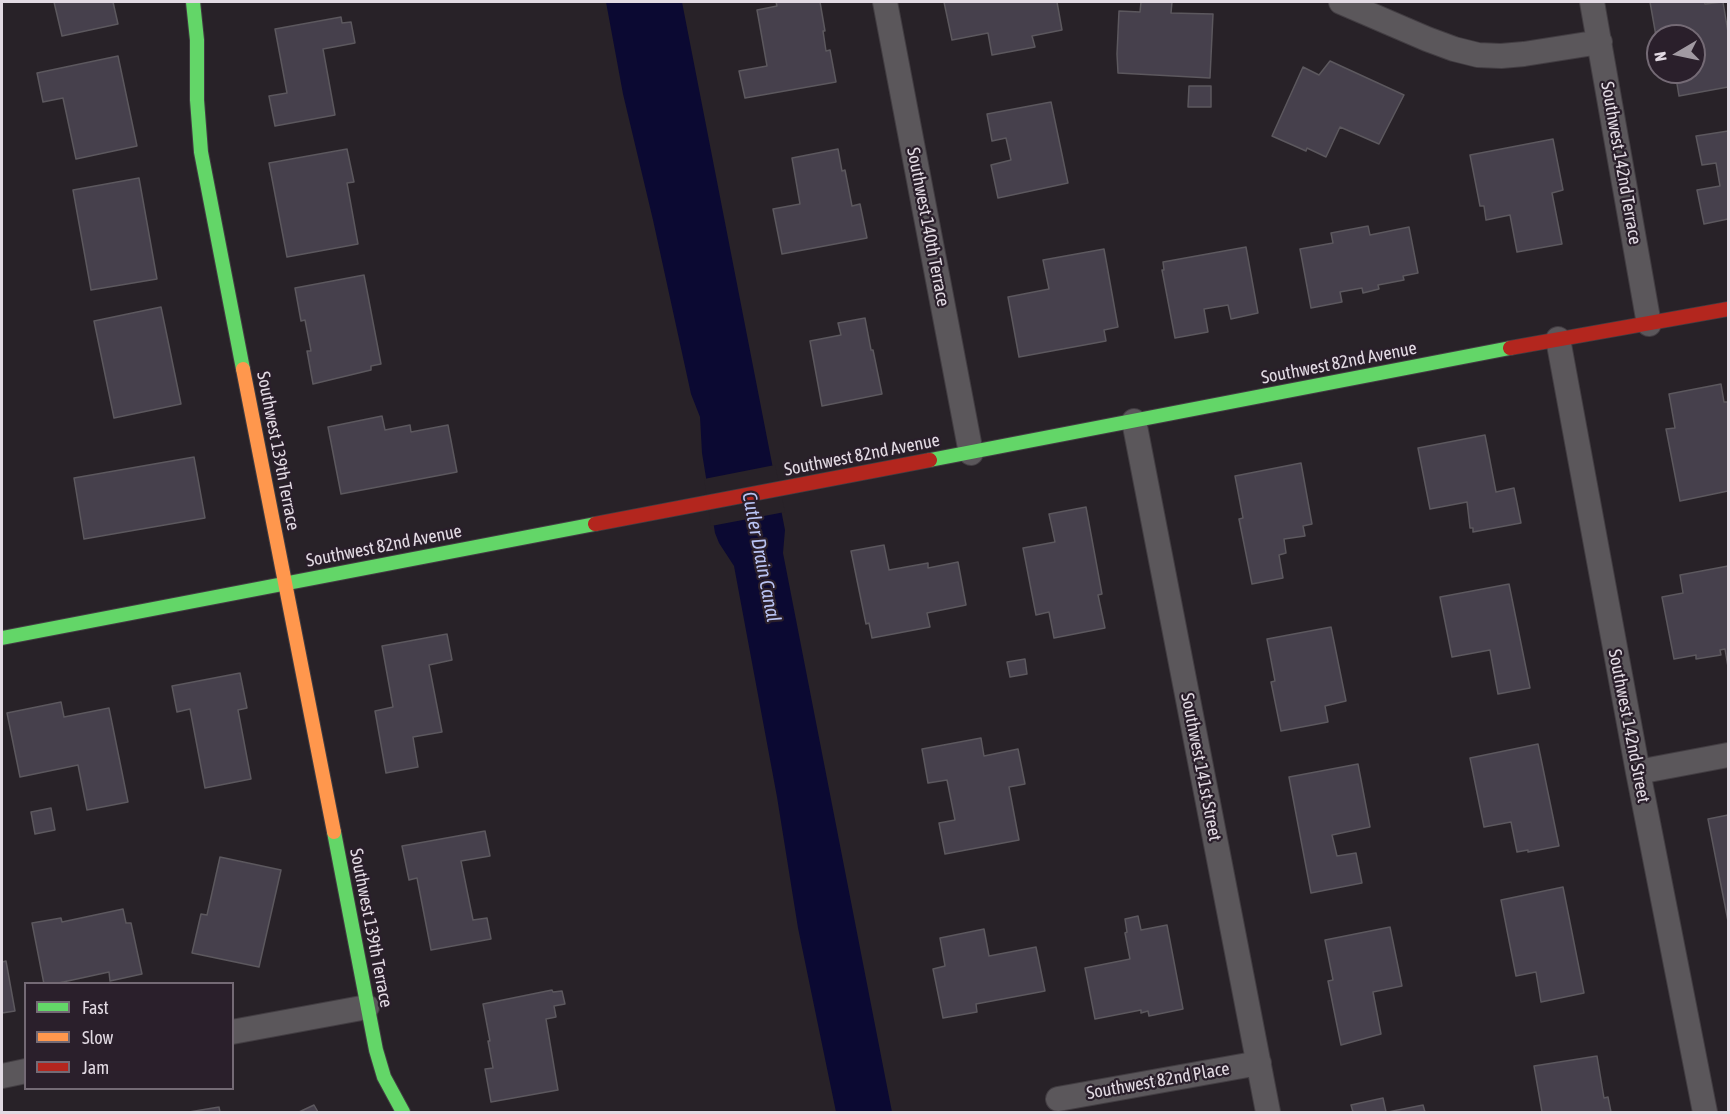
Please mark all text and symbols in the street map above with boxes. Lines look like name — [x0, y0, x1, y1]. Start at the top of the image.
north arrow — [1646, 24, 1706, 84]
text: N — [1651, 50, 1670, 63]
street label: Southwest 142nd Terrace — [1596, 80, 1646, 246]
street label: Southwest 140th Terrace — [902, 146, 954, 308]
street label: Southwest 82nd Avenue — [1259, 337, 1419, 389]
street label: Southwest 139th Terrace — [252, 370, 304, 532]
street label: Southwest 82nd Avenue — [782, 429, 942, 481]
water label: Cutler Drain Canal — [737, 490, 785, 624]
street label: Southwest 82nd Avenue — [304, 520, 464, 572]
street label: Southwest 142nd Street — [1604, 647, 1654, 805]
street label: Southwest 141st Street — [1176, 691, 1226, 843]
street label: Southwest 139th Terrace — [345, 847, 397, 1009]
legend — [24, 982, 234, 1090]
text: Fast — [82, 997, 109, 1018]
text: Slow — [82, 1027, 113, 1048]
text: Jam — [82, 1057, 109, 1078]
street label: Southwest 82nd Place — [1085, 1058, 1231, 1104]

